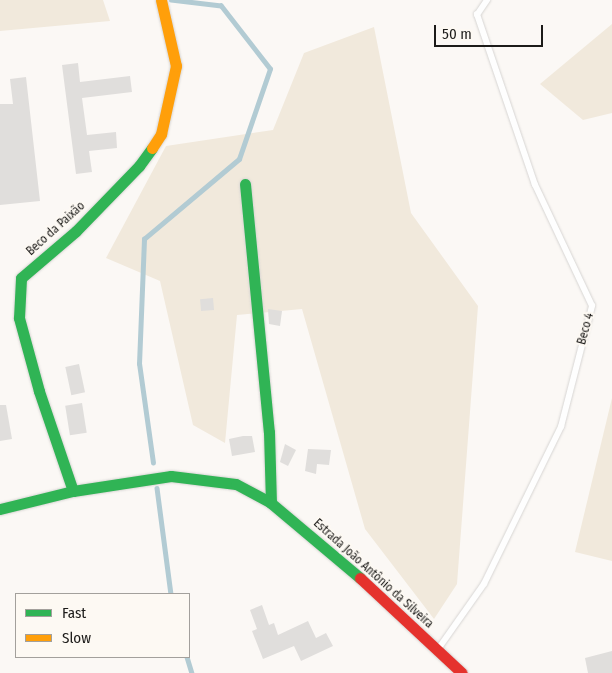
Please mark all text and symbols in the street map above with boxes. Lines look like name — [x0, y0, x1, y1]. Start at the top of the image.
scale bar — [437, 15, 546, 47]
text: 50 m — [442, 25, 472, 43]
street label: Beco da Paixão — [24, 199, 88, 259]
street label: Beco 4 — [575, 312, 597, 346]
street label: Estrada João Antônio da Silveira — [310, 516, 436, 632]
legend — [15, 593, 190, 658]
text: Fast — [62, 604, 86, 622]
text: Slow — [62, 629, 91, 647]

